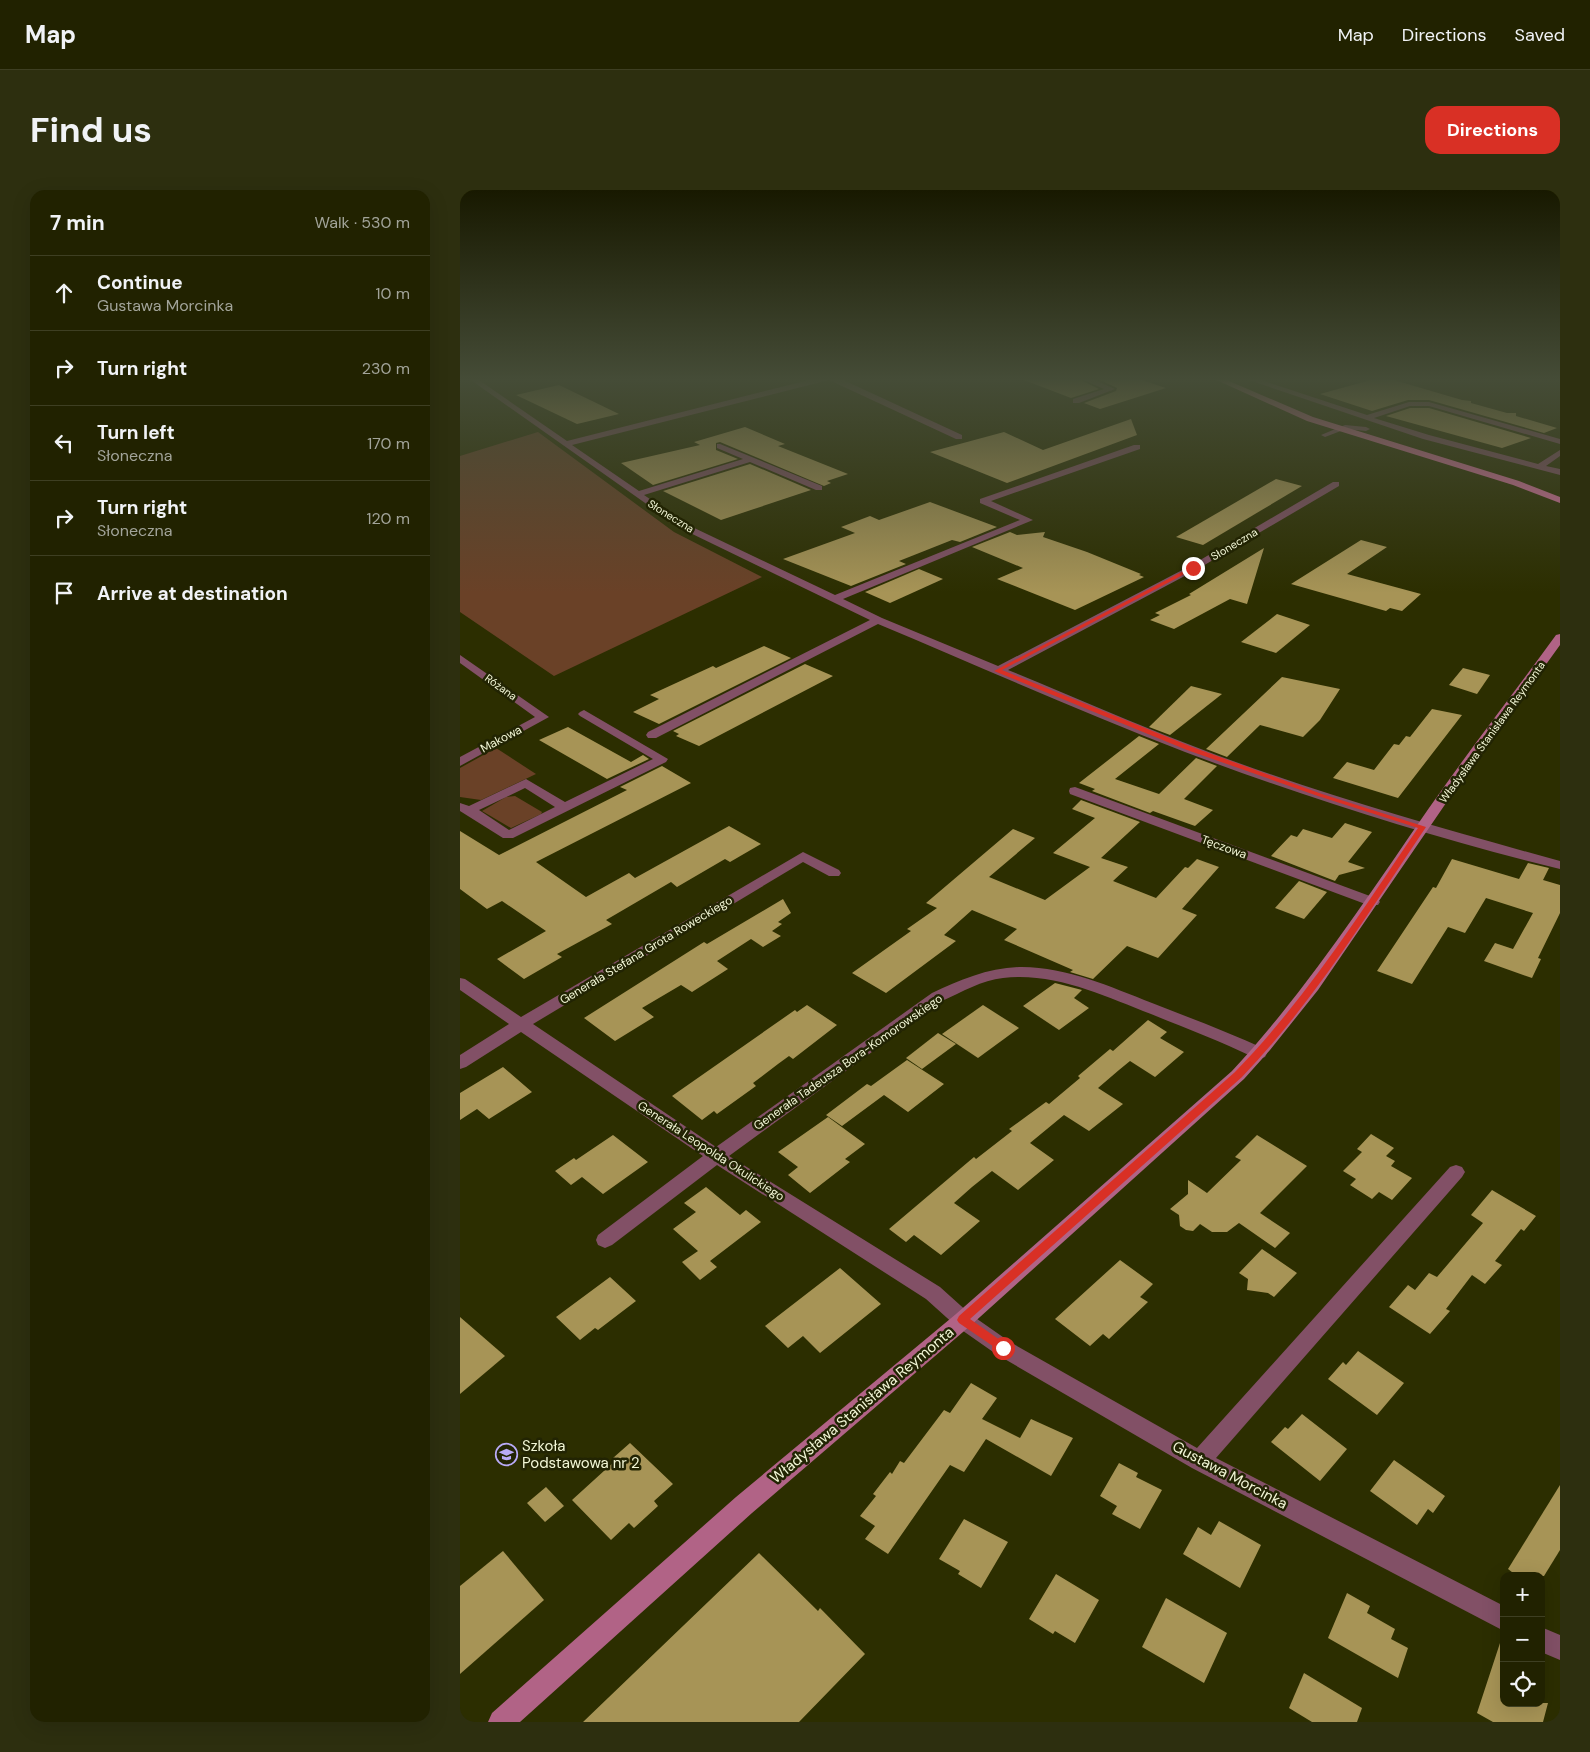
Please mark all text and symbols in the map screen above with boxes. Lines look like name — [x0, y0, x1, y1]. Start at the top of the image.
text: Map — [25, 19, 76, 50]
text: Map — [1338, 23, 1374, 47]
text: Directions — [1402, 23, 1487, 47]
text: Saved — [1515, 23, 1565, 47]
button: Directions — [1425, 106, 1560, 154]
text: Find us — [30, 107, 152, 153]
text: 7 min — [50, 209, 105, 237]
text: Walk · 530 m — [315, 212, 410, 233]
text: Continue — [97, 270, 183, 295]
icon: ahead — [50, 279, 78, 307]
text: 10 m — [376, 283, 410, 304]
text: Gustawa Morcinka — [97, 295, 233, 316]
icon: right — [50, 354, 78, 382]
text: Turn right — [97, 356, 187, 381]
text: 230 m — [362, 358, 410, 379]
text: Turn left — [97, 420, 175, 445]
icon: left — [50, 429, 78, 457]
text: 170 m — [367, 433, 410, 454]
text: Słoneczna — [97, 445, 172, 466]
text: Turn right — [97, 495, 187, 520]
street label: Słoneczna — [645, 496, 697, 536]
icon: right — [50, 504, 78, 532]
text: 120 m — [366, 508, 410, 529]
text: Słoneczna — [97, 520, 172, 541]
street label: Słoneczna — [1208, 525, 1260, 563]
route end — [1182, 557, 1205, 580]
icon: arrive — [50, 579, 78, 607]
text: Arrive at destination — [97, 581, 288, 606]
street label: Władysława Stanisława Reymonta — [1436, 658, 1548, 806]
street label: Różana — [482, 671, 520, 703]
street label: Makowa — [478, 721, 524, 757]
street label: Tęczowa — [1199, 831, 1249, 863]
street label: Generała Stefana Grota Roweckiego — [557, 892, 735, 1008]
street label: Generała Tadeusza Bora-Komorowskiego — [750, 990, 946, 1134]
street label: Generała Leopolda Okulickiego — [635, 1098, 787, 1204]
street label: Władysława Stanisława Reymonta — [766, 1322, 958, 1488]
route start — [992, 1337, 1015, 1360]
place label: Szkoła Podstawowa nr 2 — [522, 1436, 640, 1473]
street label: Gustawa Morcinka — [1169, 1436, 1291, 1514]
school or university icon: Szkoła Podstawowa nr 2 — [494, 1443, 518, 1467]
map controls — [1500, 1572, 1545, 1707]
button: + — [1500, 1572, 1545, 1617]
button: − — [1500, 1617, 1545, 1662]
button: locate — [1500, 1662, 1545, 1707]

